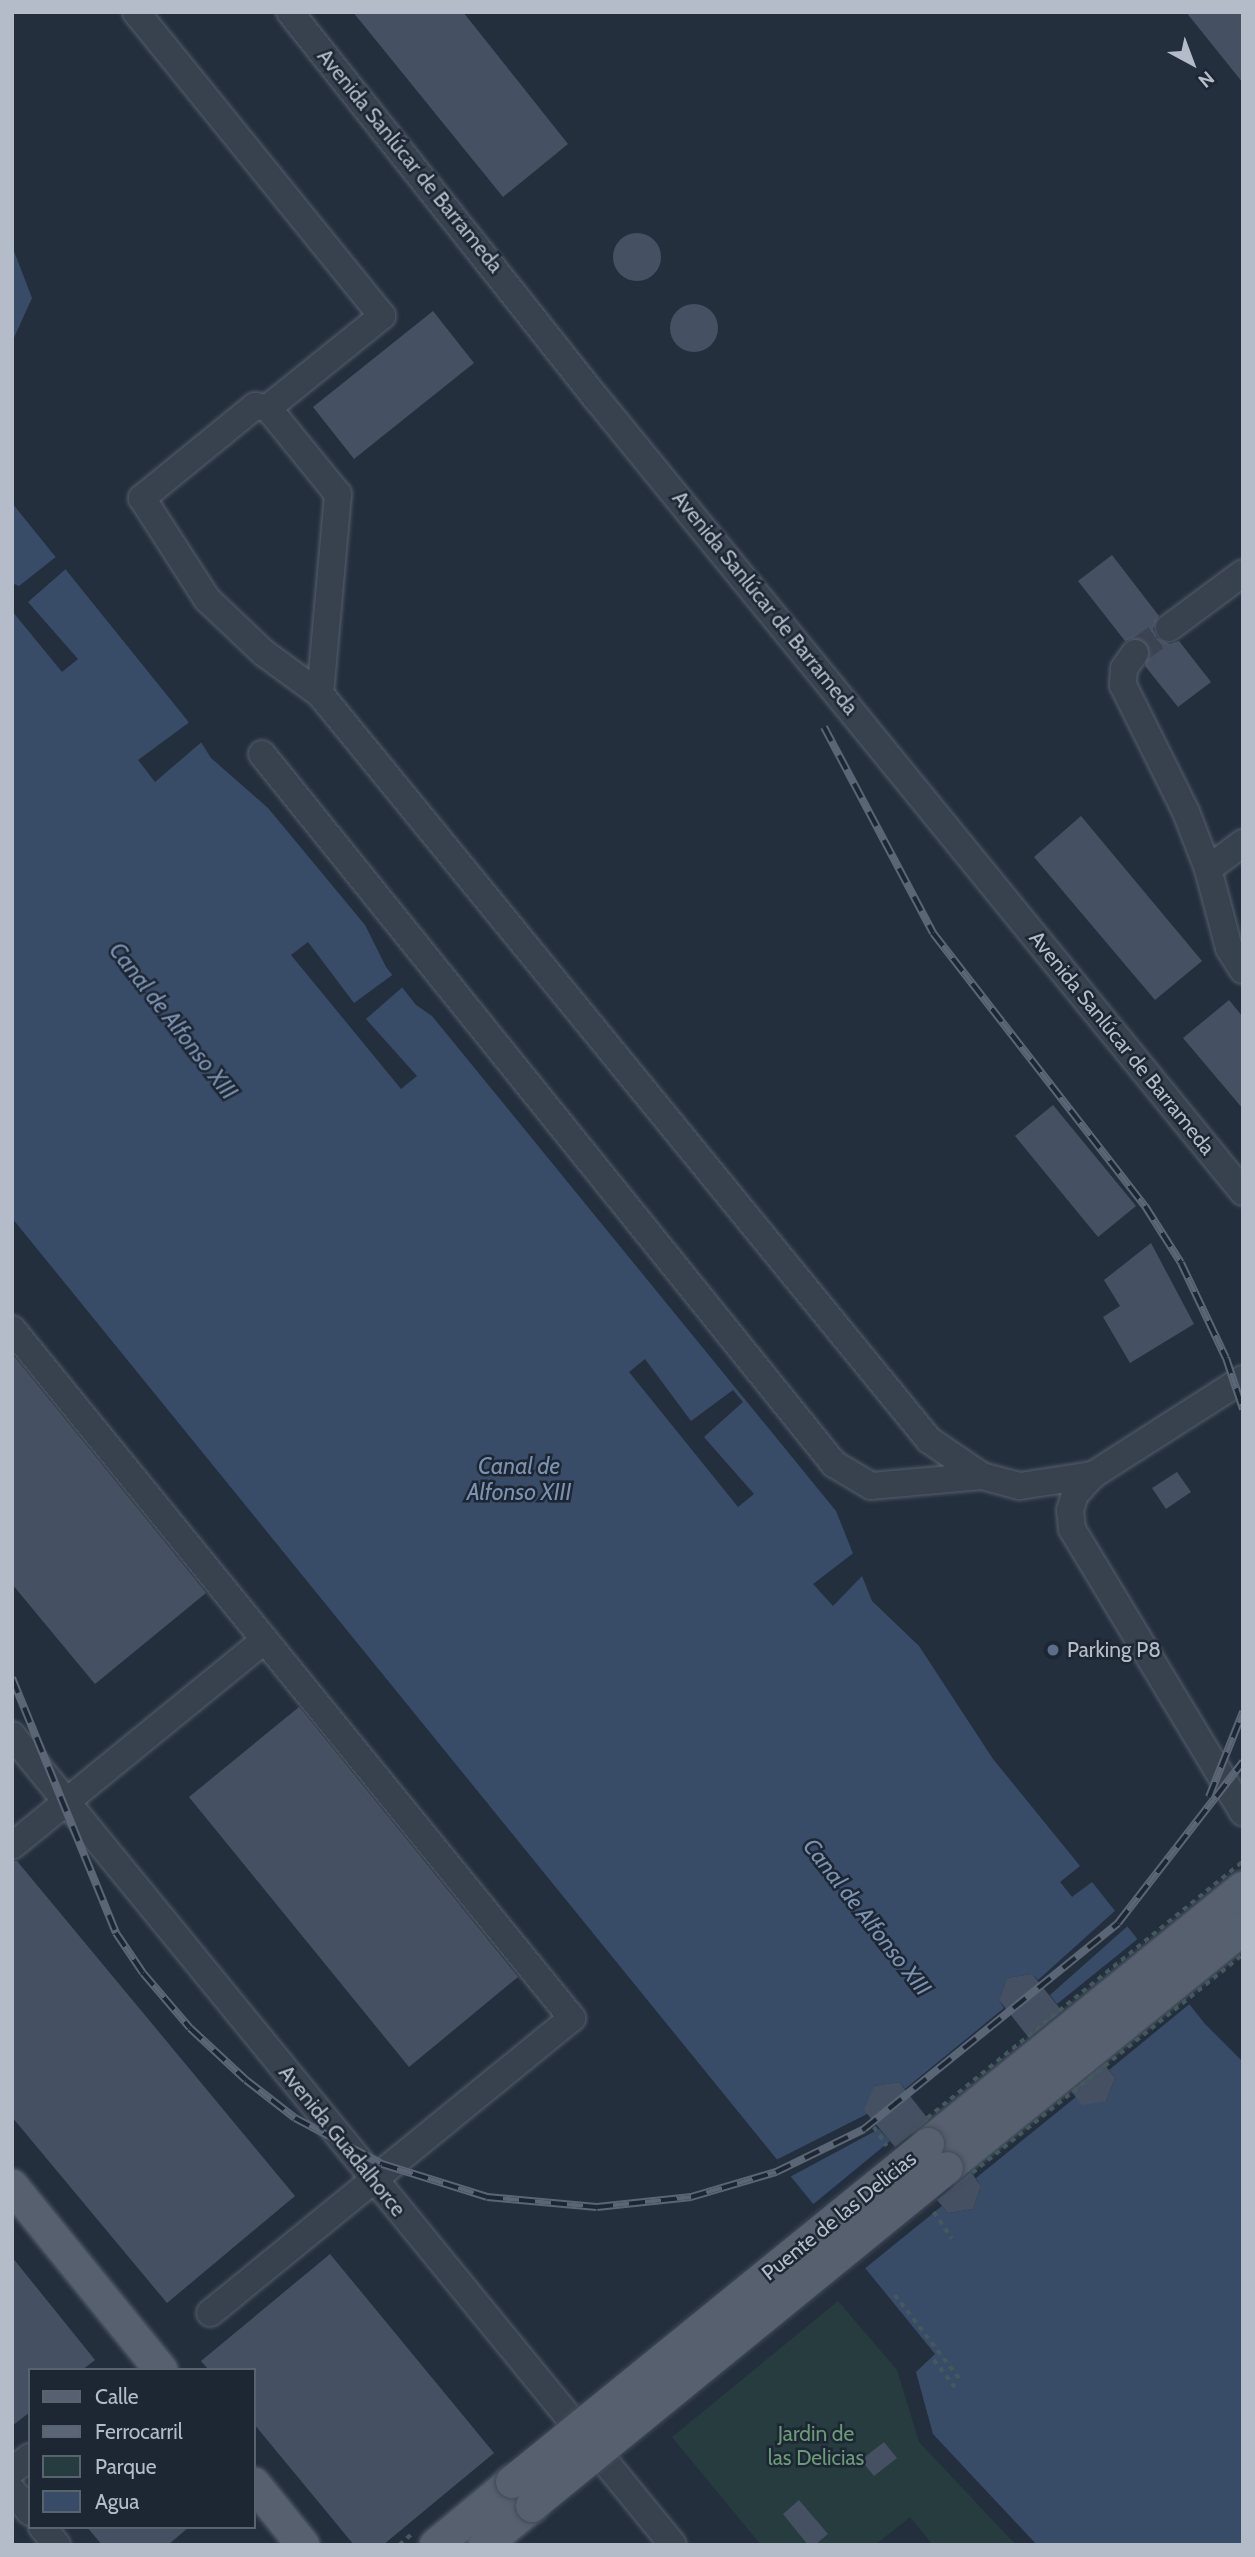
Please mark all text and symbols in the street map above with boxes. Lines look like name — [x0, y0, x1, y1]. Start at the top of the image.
north arrow — [1157, 28, 1227, 98]
street label: Avenida Sanlúcar de Barrameda — [312, 44, 508, 278]
text: N — [1193, 66, 1219, 92]
street label: Avenida Sanlúcar de Barrameda — [667, 486, 863, 720]
street label: Avenida Sanlúcar de Barrameda — [1024, 926, 1220, 1160]
water label: Canal de Alfonso XIII — [103, 937, 243, 1105]
water label: Canal de Alfonso XIII — [467, 1452, 571, 1506]
place label: Parking P8 — [1067, 1637, 1161, 1663]
marker: Parking P8 — [1045, 1642, 1061, 1658]
water label: Canal de Alfonso XIII — [797, 1833, 937, 2001]
street label: Avenida Guadalhorce — [273, 2060, 411, 2222]
street label: Puente de las Delicias — [757, 2146, 921, 2286]
legend — [28, 2368, 256, 2529]
text: Calle — [95, 2384, 139, 2409]
text: Ferrocarril — [95, 2419, 183, 2444]
park label: Jardin de las Delicias — [768, 2421, 864, 2471]
text: Parque — [95, 2454, 157, 2479]
text: Agua — [95, 2489, 139, 2514]

